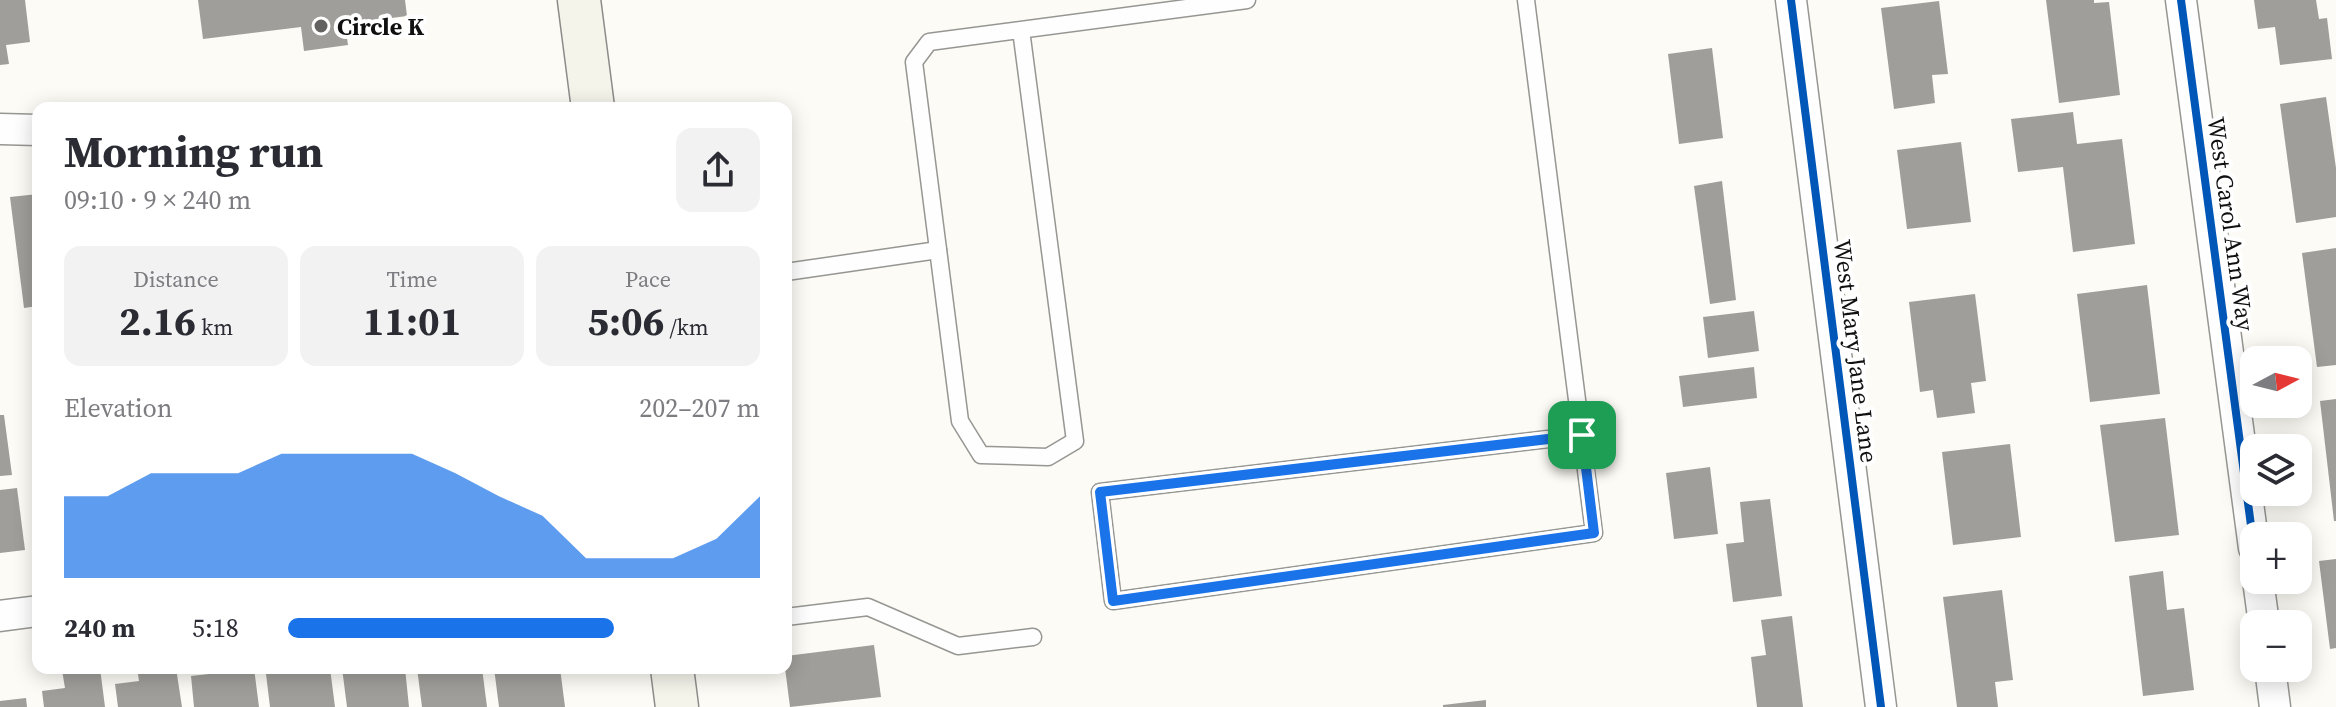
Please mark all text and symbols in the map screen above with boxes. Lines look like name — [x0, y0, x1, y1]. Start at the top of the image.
place label: Circle K — [337, 10, 424, 43]
marker: Circle K — [312, 17, 330, 35]
street label: West Carol Ann Way — [2200, 115, 2262, 334]
text: Morning run — [64, 121, 323, 182]
button: share — [676, 128, 760, 212]
text: 09:10 · 9 × 240 m — [64, 182, 251, 218]
street label: West Mary Jane Lane — [1826, 237, 1886, 465]
text: Distance — [133, 264, 219, 294]
text: Time — [387, 264, 437, 294]
text: Pace — [625, 264, 671, 294]
text: 2.16 — [119, 294, 196, 348]
text: 11:01 — [363, 294, 461, 348]
text: 5:06 — [587, 294, 664, 348]
text: km — [196, 312, 233, 342]
text: /km — [664, 312, 709, 342]
north arrow — [2240, 346, 2312, 418]
map controls — [2240, 346, 2312, 682]
text: Elevation — [64, 390, 173, 426]
text: 202–207 m — [639, 390, 760, 426]
pin — [1548, 401, 1616, 469]
icon: arrive — [1560, 413, 1604, 457]
button: layers — [2240, 434, 2312, 506]
button: + — [2240, 522, 2312, 594]
text: 240 m — [64, 610, 135, 646]
text: 5:18 — [192, 610, 239, 646]
button: − — [2240, 610, 2312, 682]

